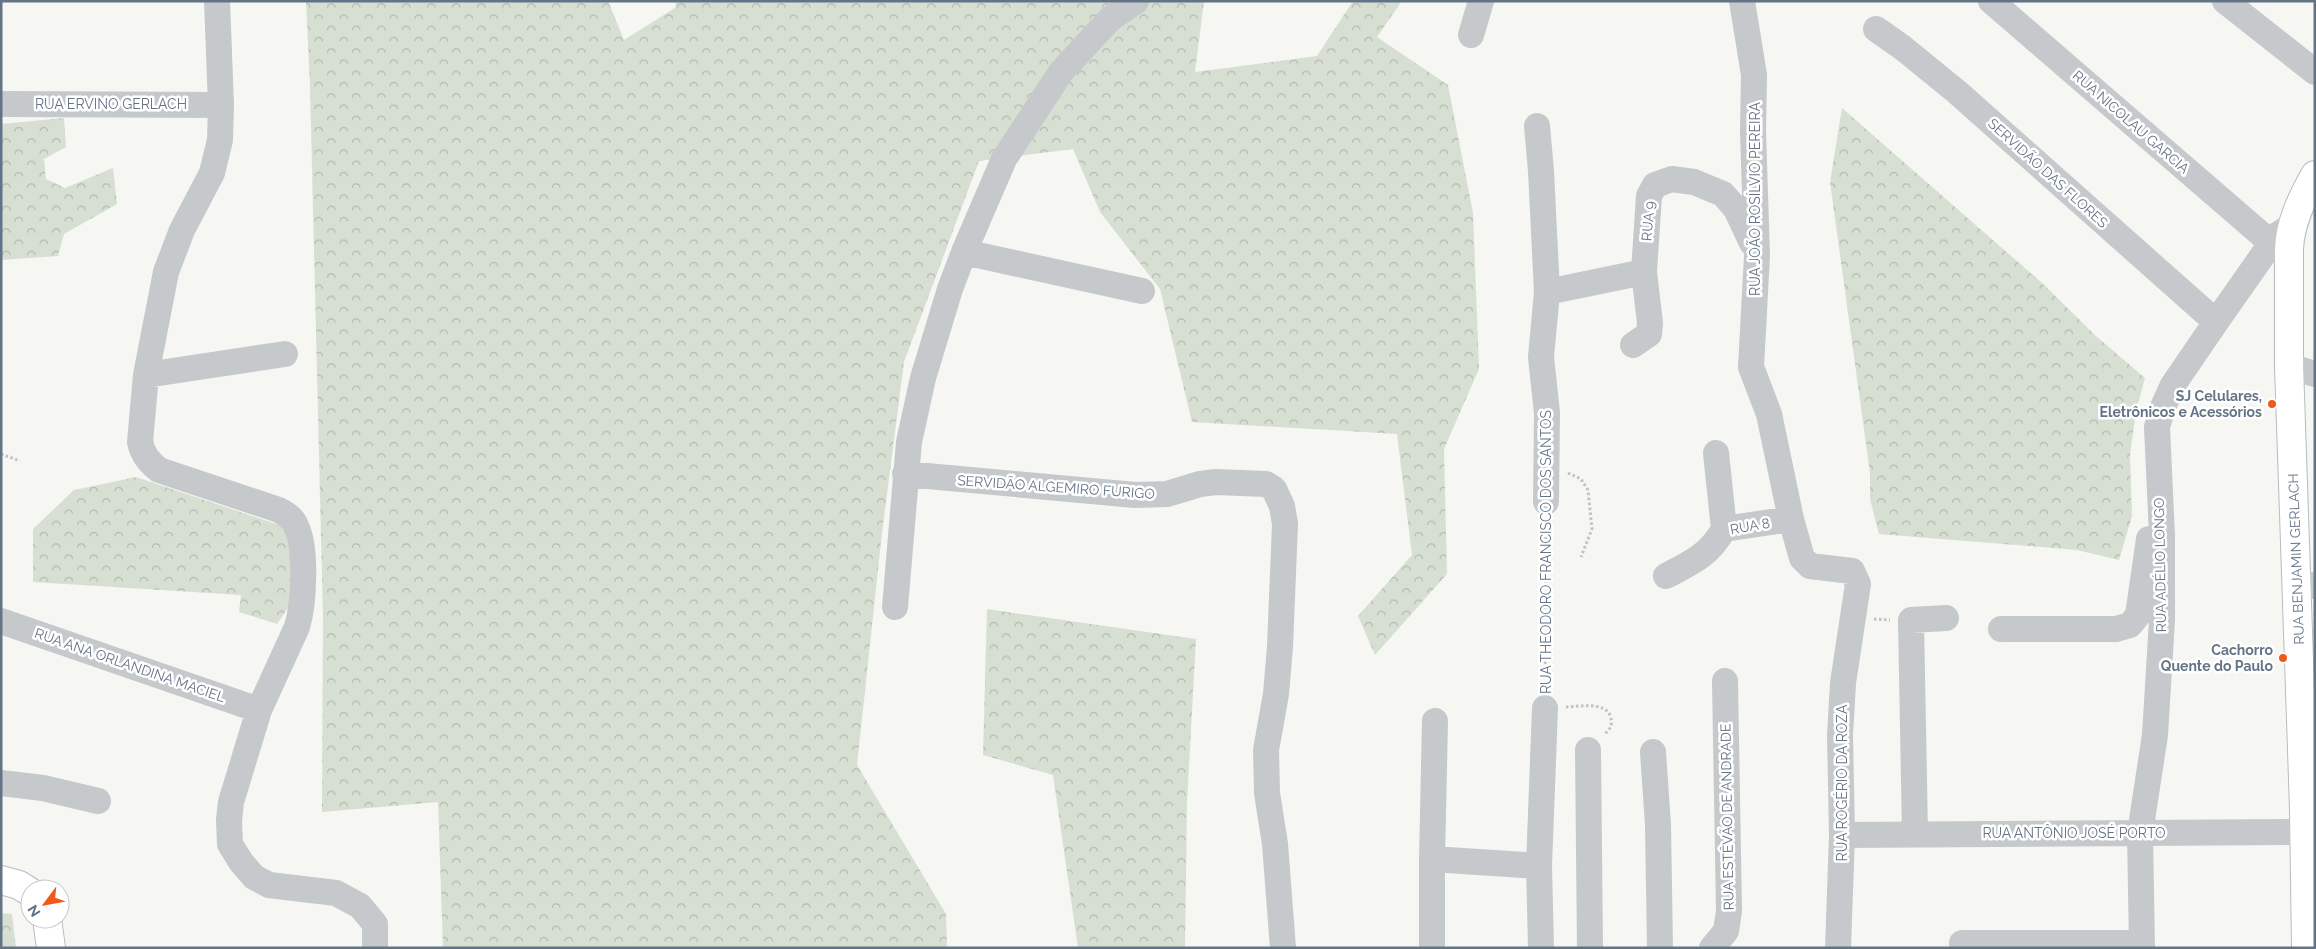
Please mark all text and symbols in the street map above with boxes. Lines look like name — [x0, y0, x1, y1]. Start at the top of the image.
street label: RUA NICOLAU GARCIA — [2070, 67, 2193, 177]
street label: RUA ERVINO GERLACH — [35, 96, 187, 112]
street label: RUA JOÃO ROSÍLVIO PEREIRA — [1746, 101, 1763, 296]
street label: SERVIDÃO DAS FLORES — [1985, 114, 2112, 231]
street label: RUA 9 — [1638, 200, 1658, 242]
place label: SJ Celulares, Eletrônicos e Acessórios — [2100, 388, 2262, 420]
marker: SJ Celulares, Eletrônicos e Acessórios — [2266, 398, 2278, 410]
street label: RUA THEODORO FRANCISCO DOS SANTOS — [1538, 409, 1554, 694]
street label: SERVIDÃO ALGEMIRO FURIGO — [957, 471, 1155, 502]
street label: RUA BENJAMIN GERLACH — [2285, 473, 2307, 645]
street label: RUA ADÉLIO LONGO — [2150, 497, 2169, 633]
street label: RUA 8 — [1729, 515, 1771, 537]
street label: RUA ANA ORLANDINA MACIEL — [33, 625, 227, 705]
place label: Cachorro Quente do Paulo — [2161, 642, 2274, 674]
marker: Cachorro Quente do Paulo — [2277, 652, 2289, 664]
street label: RUA ROGÉRIO DA ROZA — [1833, 704, 1850, 861]
street label: RUA ESTÊVÃO DE ANDRADE — [1716, 723, 1737, 911]
street label: RUA ANTÔNIO JOSÉ PORTO — [1982, 824, 2166, 841]
north arrow — [20, 879, 70, 929]
text: N — [24, 902, 44, 920]

